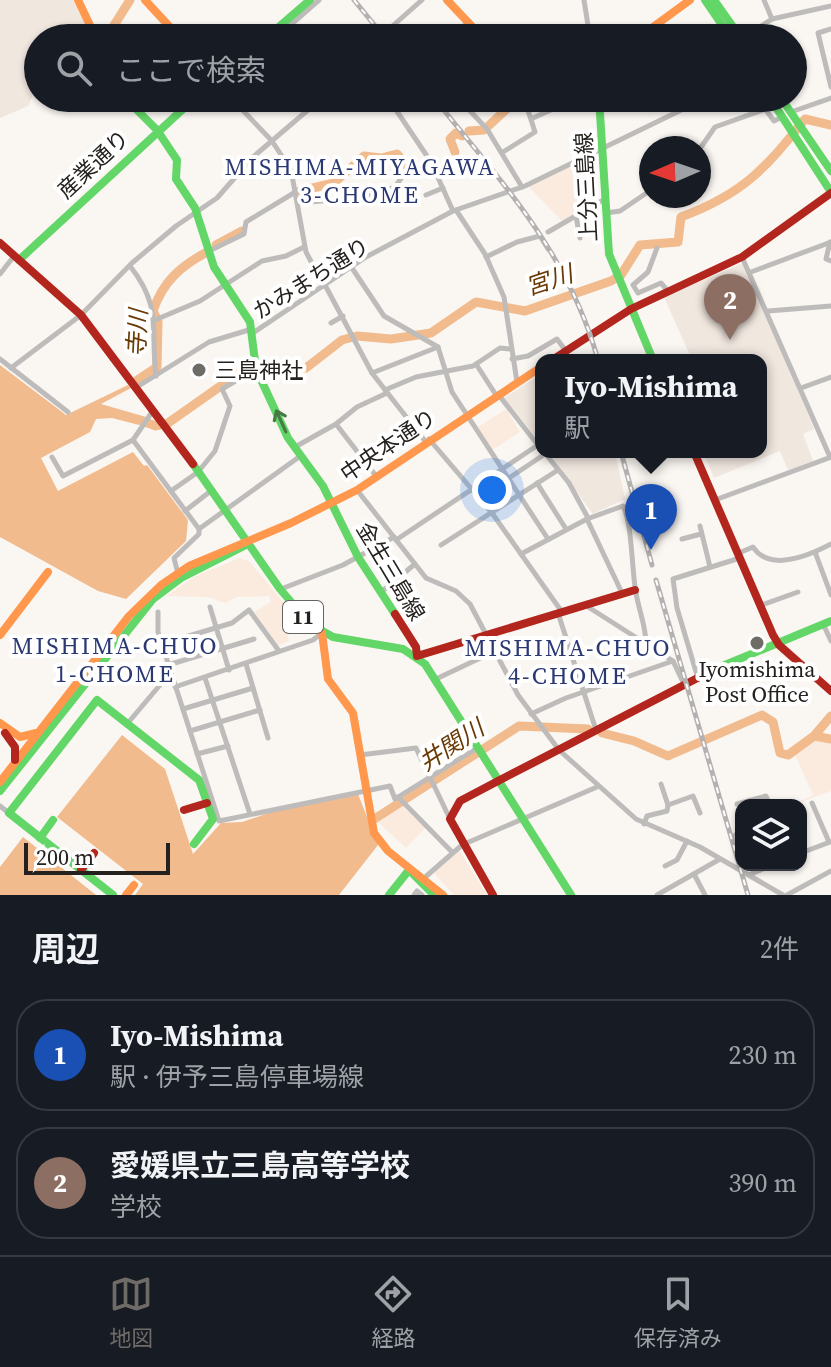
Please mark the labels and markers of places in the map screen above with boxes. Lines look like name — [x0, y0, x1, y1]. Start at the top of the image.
pin: 2 — [704, 274, 756, 340]
place label: 三島神社 — [215, 355, 303, 385]
marker: 三島神社 — [190, 361, 208, 379]
pin: 1 — [625, 484, 677, 550]
marker: Iyomishima Post Office — [748, 634, 766, 652]
place label: Iyomishima Post Office — [699, 654, 816, 709]

